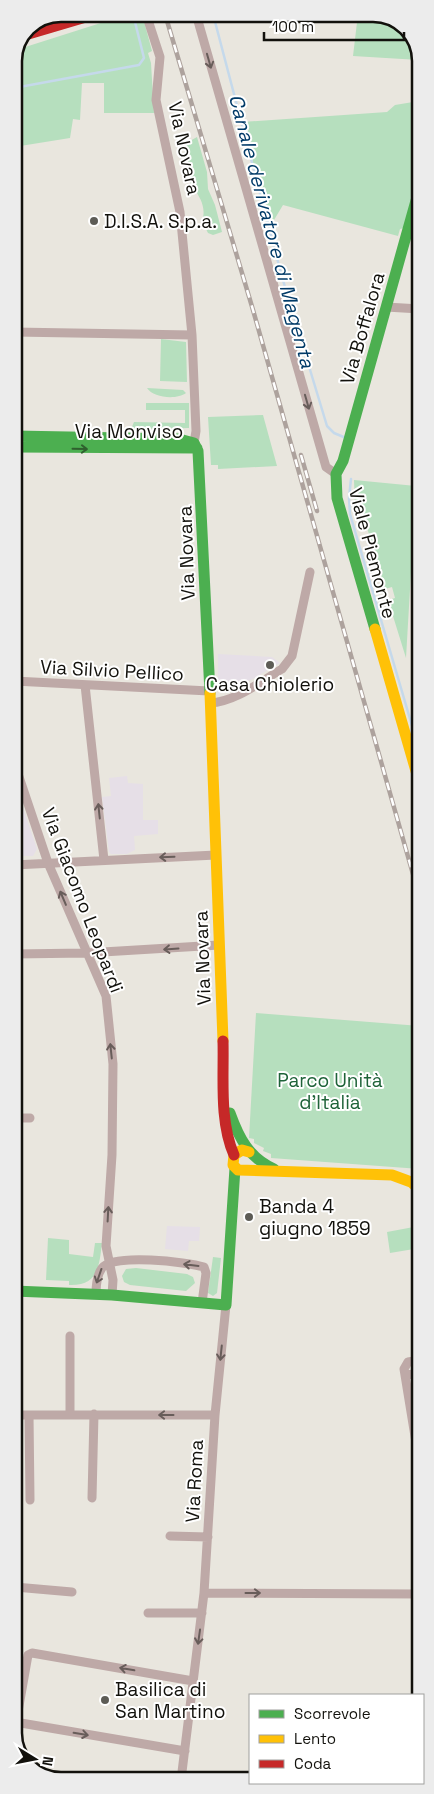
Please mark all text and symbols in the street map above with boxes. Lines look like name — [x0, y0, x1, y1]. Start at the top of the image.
scale bar — [264, 10, 404, 42]
text: 100 m — [272, 17, 314, 36]
one-way arrow — [205, 53, 215, 69]
water label: Canale derivatore di Magenta — [223, 91, 321, 371]
street label: Via Novara — [162, 99, 207, 197]
place label: D.I.S.A. S.p.a. — [104, 209, 217, 234]
marker: D.I.S.A. S.p.a. — [88, 215, 100, 227]
street label: Via Boffalora — [335, 269, 390, 387]
one-way arrow — [303, 394, 313, 410]
street label: Via Monviso — [75, 419, 183, 444]
one-way arrow — [72, 444, 88, 453]
street label: Viale Piemonte — [343, 485, 402, 621]
street label: Via Novara — [172, 505, 201, 601]
street label: Via Silvio Pellico — [39, 654, 185, 687]
marker: Casa Chiolerio — [264, 659, 276, 671]
place label: Casa Chiolerio — [206, 672, 334, 697]
street label: Via Giacomo Leopardi — [36, 804, 129, 996]
one-way arrow — [94, 804, 104, 820]
one-way arrow — [160, 852, 176, 862]
one-way arrow — [58, 891, 67, 906]
street label: Via Novara — [188, 910, 217, 1006]
one-way arrow — [163, 944, 179, 953]
one-way arrow — [107, 1044, 116, 1060]
park label: Parco Unità d'Italia — [277, 1068, 383, 1115]
place label: Banda 4 giugno 1859 — [259, 1194, 371, 1241]
one-way arrow — [104, 1206, 113, 1222]
marker: Banda 4 giugno 1859 — [243, 1211, 255, 1223]
one-way arrow — [184, 1260, 200, 1270]
one-way arrow — [94, 1268, 103, 1283]
one-way arrow — [217, 1345, 226, 1361]
one-way arrow — [158, 1410, 174, 1420]
street label: Via Roma — [180, 1439, 209, 1523]
one-way arrow — [244, 1588, 261, 1598]
one-way arrow — [193, 1629, 203, 1645]
one-way arrow — [120, 1664, 136, 1674]
place label: Basilica di San Martino — [115, 1677, 225, 1724]
marker: Basilica di San Martino — [99, 1694, 111, 1706]
legend — [249, 1694, 424, 1784]
text: Scorrevole — [294, 1704, 371, 1723]
one-way arrow — [73, 1729, 89, 1739]
text: Lento — [294, 1729, 336, 1748]
north arrow — [10, 1734, 60, 1784]
text: Coda — [294, 1754, 332, 1773]
text: N — [38, 1755, 57, 1767]

